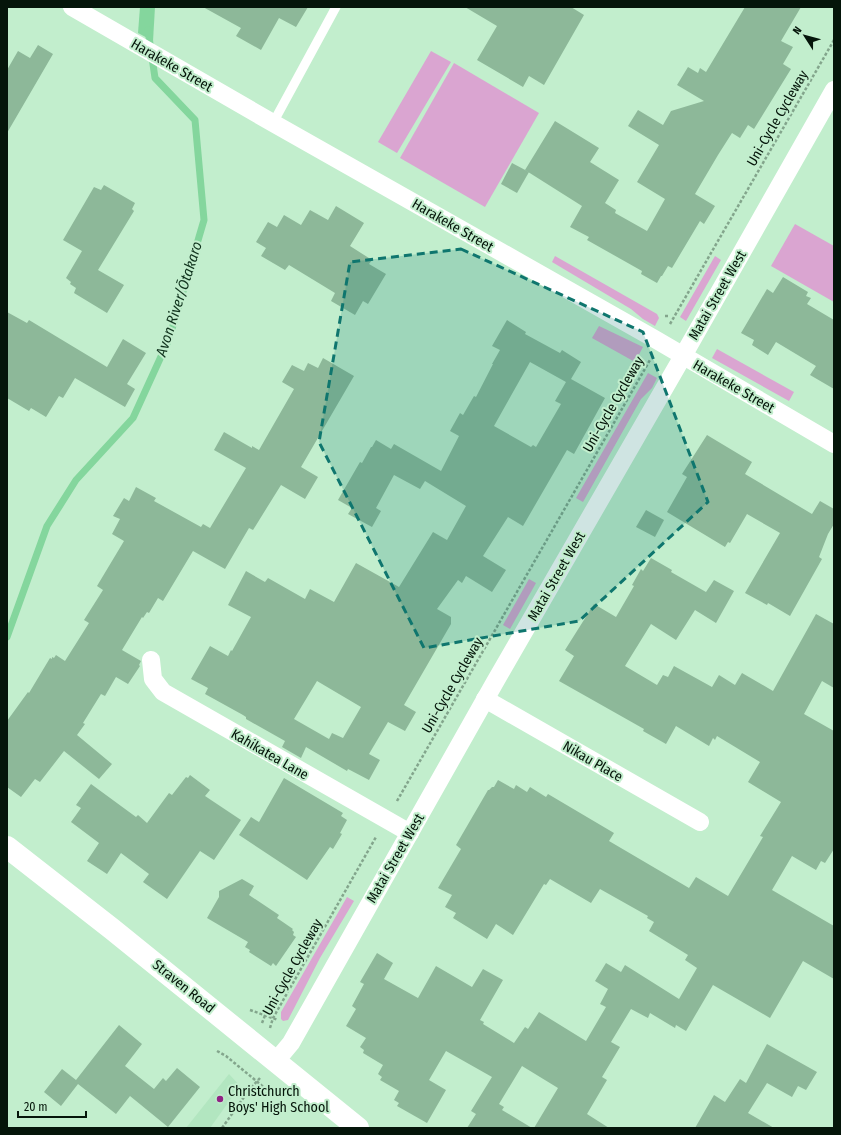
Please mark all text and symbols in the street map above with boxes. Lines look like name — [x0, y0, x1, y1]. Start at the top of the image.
north arrow — [785, 16, 825, 56]
text: N — [790, 24, 805, 37]
street label: Harakeke Street — [128, 35, 216, 96]
street label: Uni-Cycle Cycleway — [743, 67, 812, 169]
street label: Harakeke Street — [409, 195, 497, 256]
water label: Avon River/Ōtakaro — [152, 239, 206, 360]
street label: Matai Street West — [685, 247, 750, 343]
street label: Uni-Cycle Cycleway — [579, 353, 648, 455]
street label: Harakeke Street — [690, 356, 778, 417]
street label: Matai Street West — [524, 528, 589, 624]
street label: Uni-Cycle Cycleway — [418, 634, 487, 736]
street label: Kahikatea Lane — [228, 725, 312, 784]
street label: Nikau Place — [560, 738, 626, 785]
street label: Matai Street West — [363, 810, 428, 906]
street label: Uni-Cycle Cycleway — [259, 915, 326, 1018]
street label: Straven Road — [149, 956, 218, 1017]
place label: Christchurch Boys' High School — [228, 1083, 329, 1116]
scale bar — [18, 1093, 86, 1119]
marker: Christchurch Boys' High School — [215, 1094, 225, 1104]
text: 20 m — [24, 1100, 48, 1114]

